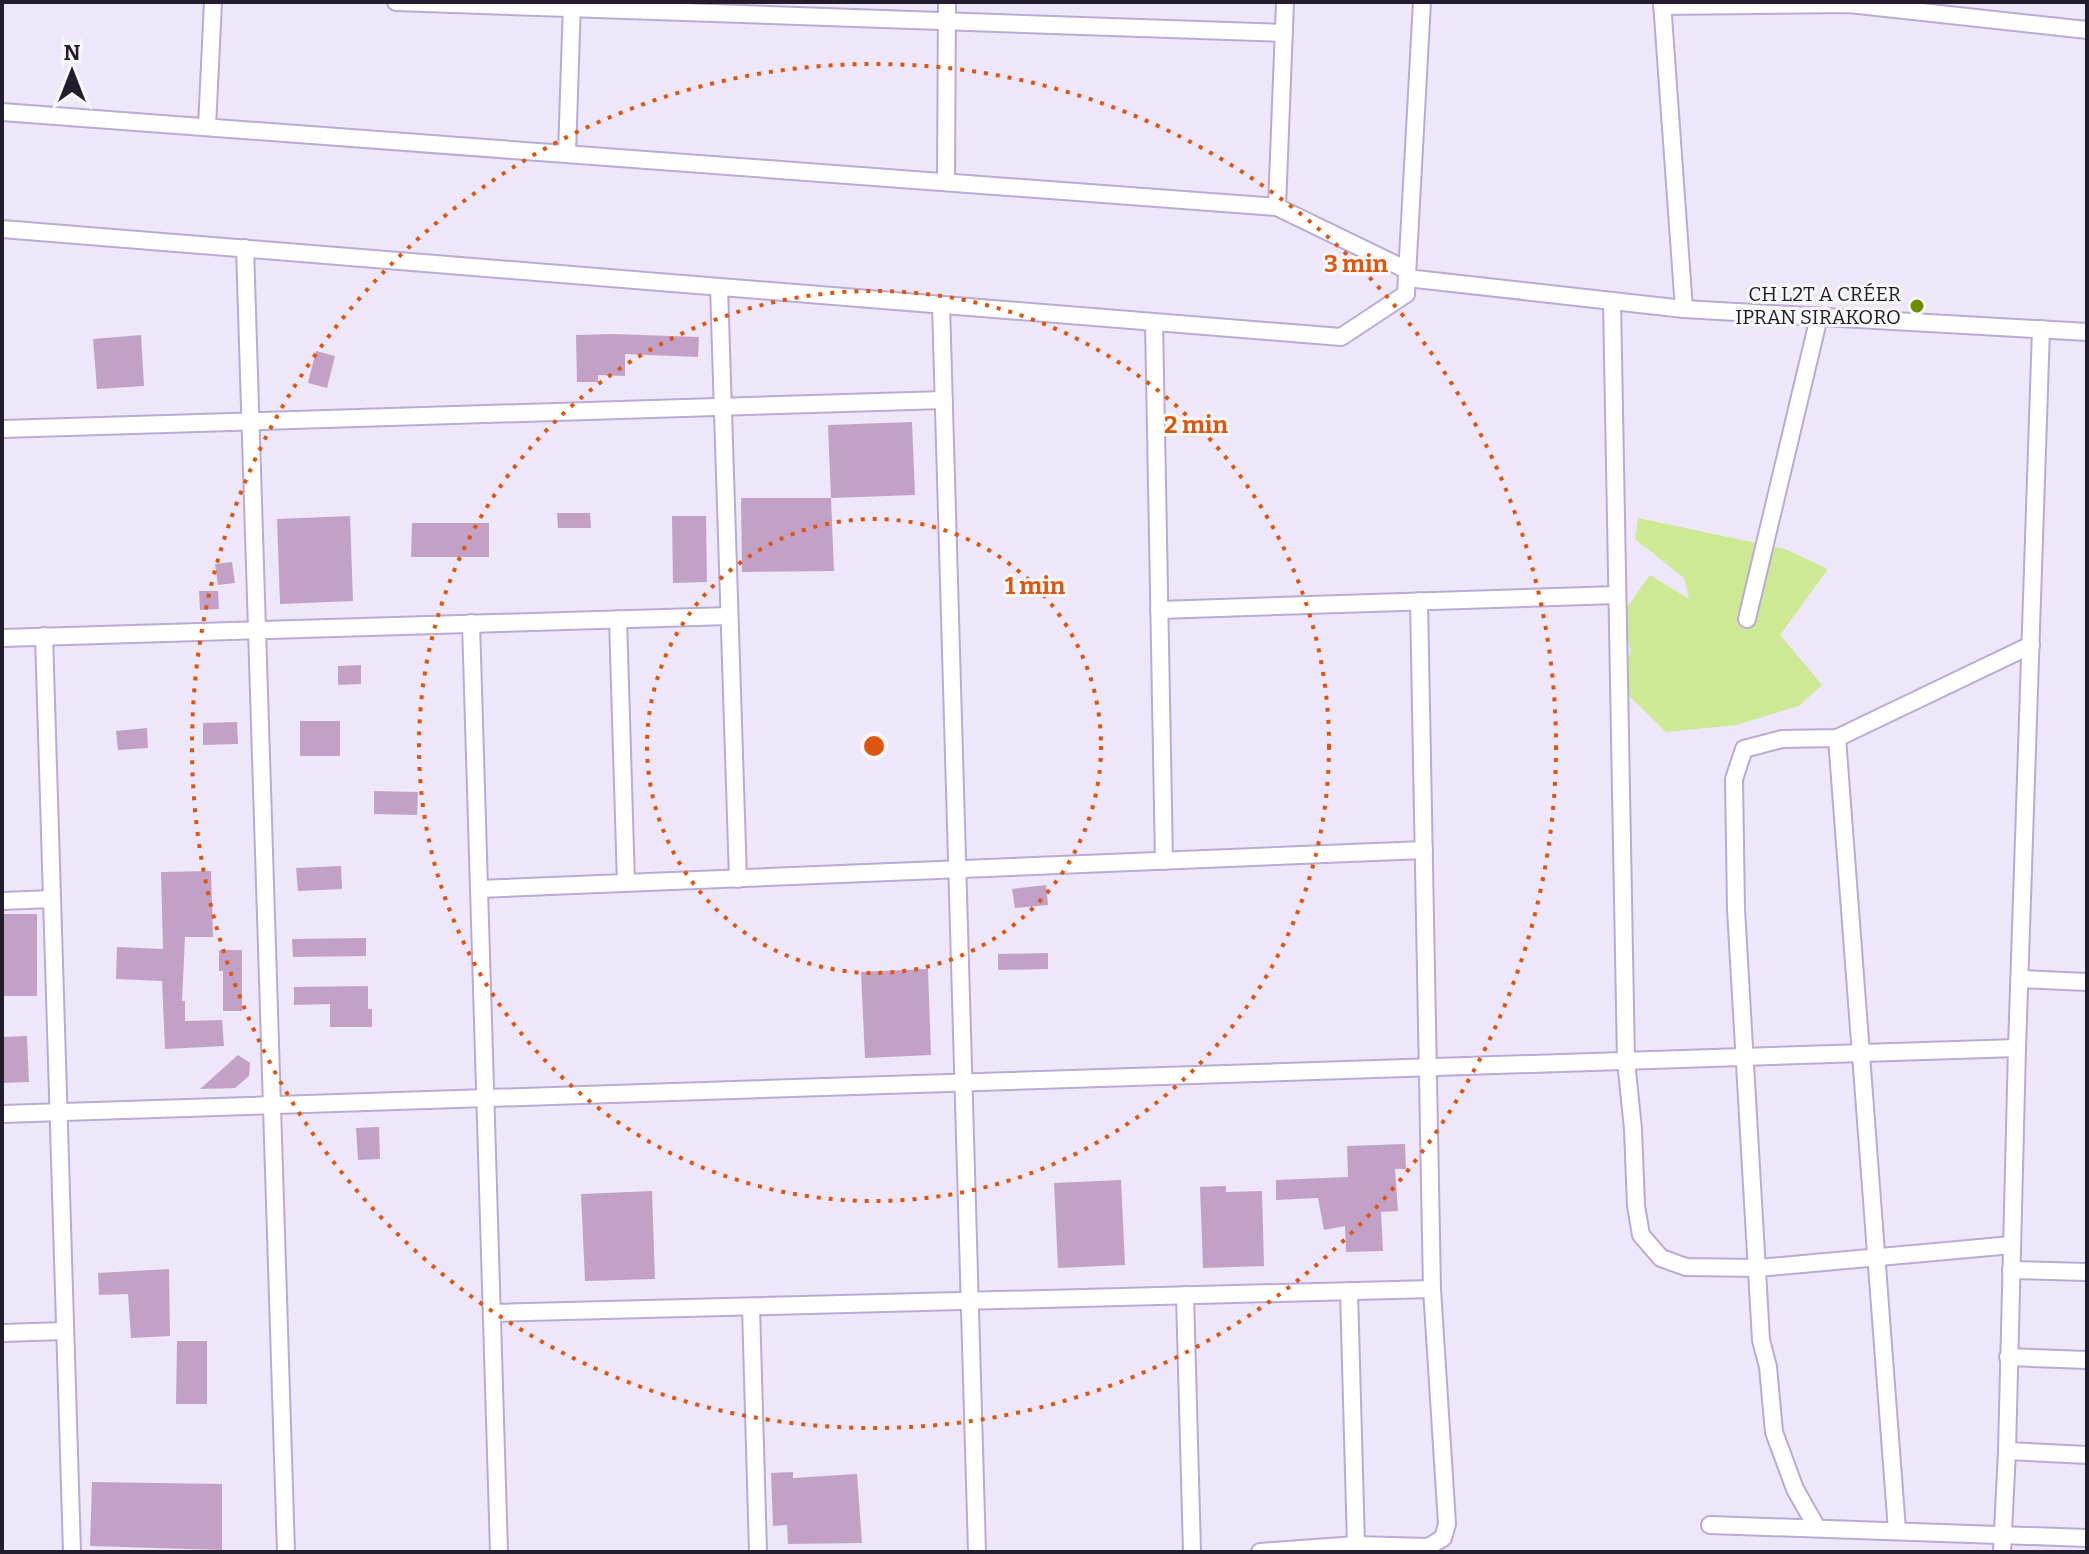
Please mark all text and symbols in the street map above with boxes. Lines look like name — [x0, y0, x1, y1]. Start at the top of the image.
north arrow — [32, 32, 112, 112]
text: N — [64, 39, 81, 66]
text: 3 min — [1324, 250, 1389, 278]
place label: CH L2T A CRÉER IPRAN SIRAKORO — [1735, 282, 1901, 329]
marker: CH L2T A CRÉER IPRAN SIRAKORO — [1908, 297, 1926, 315]
text: 2 min — [1164, 411, 1228, 439]
text: 1 min — [1005, 572, 1066, 600]
centre of rings — [860, 732, 888, 760]

